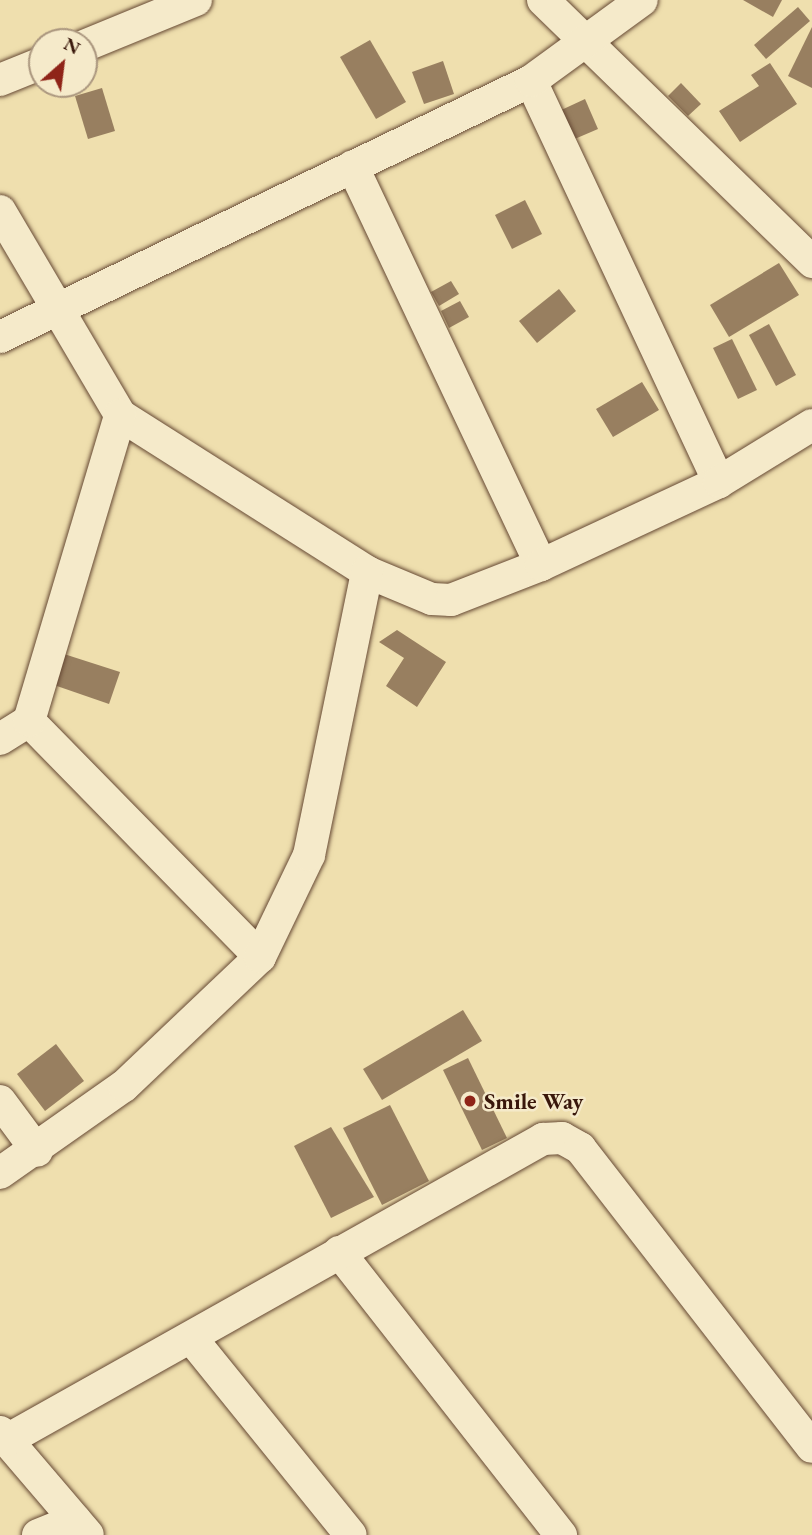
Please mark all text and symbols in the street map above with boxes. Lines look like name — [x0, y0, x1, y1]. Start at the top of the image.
north arrow — [28, 28, 98, 98]
text: N — [59, 31, 85, 60]
place label: Smile Way — [484, 1087, 583, 1115]
marker: Smile Way — [462, 1093, 478, 1109]

